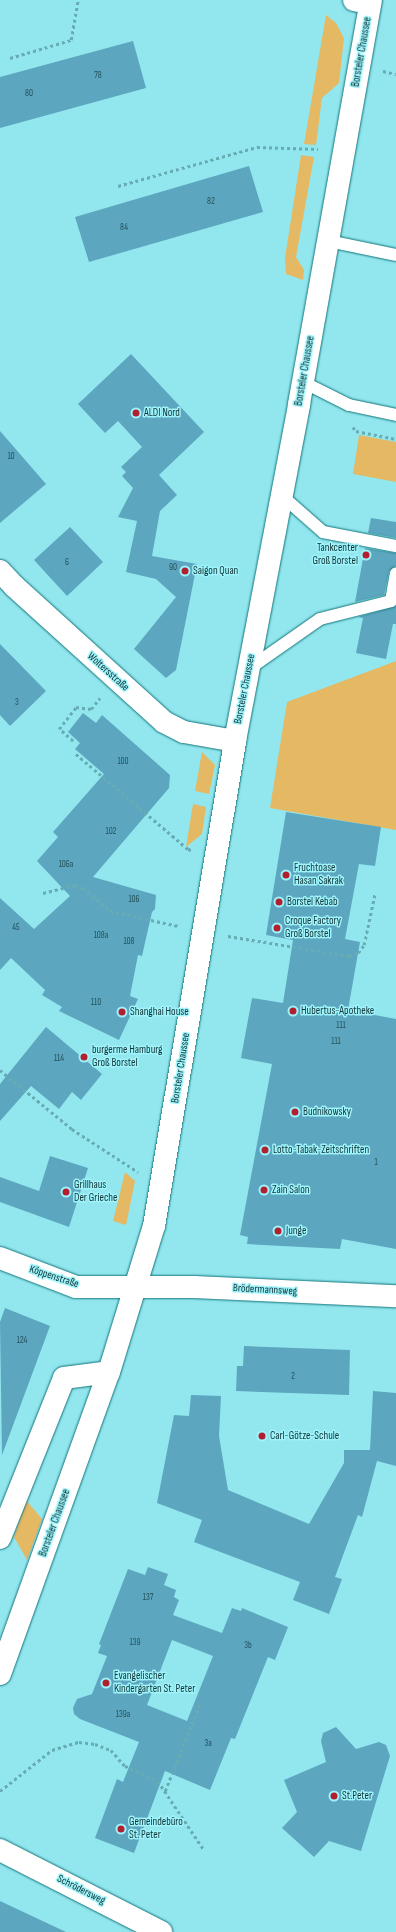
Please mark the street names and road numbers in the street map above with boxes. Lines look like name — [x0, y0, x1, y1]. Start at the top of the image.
street label: Borsteler Chaussee — [349, 16, 375, 88]
street label: Borsteler Chaussee — [292, 335, 318, 407]
street label: Woltersstraße — [84, 650, 132, 694]
street label: Borsteler Chaussee — [232, 653, 258, 725]
street label: Borsteler Chaussee — [169, 1032, 193, 1104]
street label: Köppenstraße — [28, 1263, 80, 1291]
street label: Brödermannsweg — [233, 1282, 297, 1298]
street label: Borsteler Chaussee — [37, 1487, 73, 1559]
street label: Schrödersweg — [55, 1872, 107, 1908]

